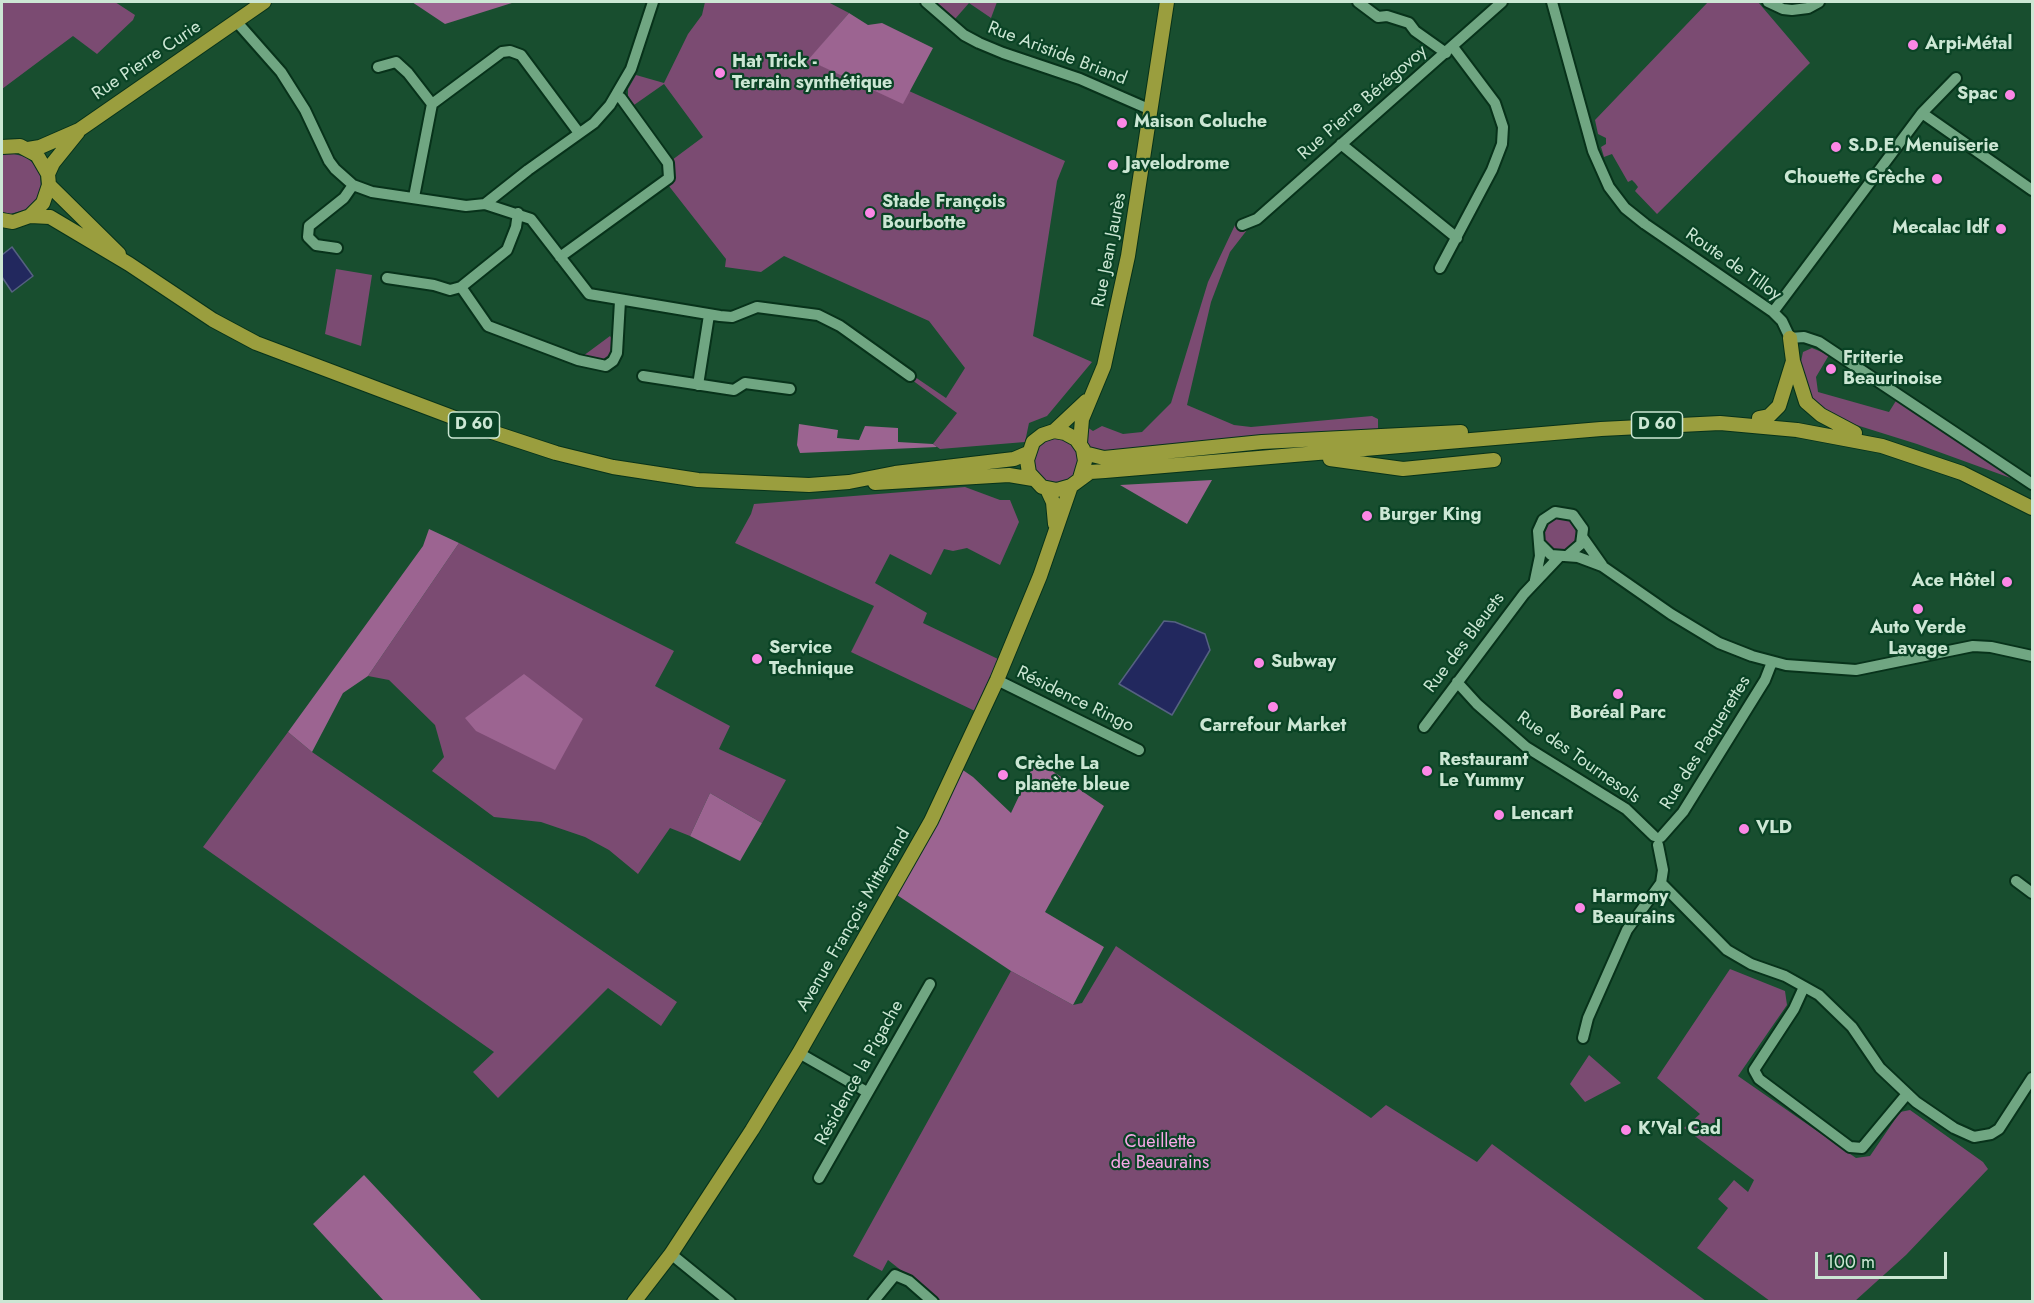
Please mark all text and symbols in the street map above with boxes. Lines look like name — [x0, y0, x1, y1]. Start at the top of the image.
street label: Rue Pierre Curie — [88, 17, 206, 105]
street label: Rue Aristide Briand — [984, 18, 1130, 90]
place label: Arpi-Métal — [1925, 34, 2012, 56]
marker: Arpi-Métal — [1906, 38, 1920, 52]
street label: Rue Pierre Bérégovoy — [1294, 41, 1432, 165]
place label: Hat Trick - Terrain synthétique — [732, 52, 892, 94]
marker: Hat Trick - Terrain synthétique — [713, 66, 727, 80]
place label: Spac — [1957, 84, 1998, 106]
marker: Spac — [2003, 88, 2017, 102]
place label: Maison Coluche — [1134, 112, 1267, 134]
marker: Maison Coluche — [1115, 116, 1129, 130]
place label: S.D.E. Menuiserie — [1848, 136, 1999, 158]
marker: S.D.E. Menuiserie — [1829, 140, 1843, 154]
place label: Javelodrome — [1125, 154, 1229, 176]
marker: Javelodrome — [1106, 158, 1120, 172]
place label: Chouette Crèche — [1784, 168, 1925, 190]
marker: Chouette Crèche — [1930, 172, 1944, 186]
street label: Rue Jean Jaurès — [1088, 191, 1132, 309]
place label: Stade François Bourbotte — [882, 192, 1005, 234]
marker: Stade François Bourbotte — [863, 206, 877, 220]
place label: Mecalac Idf — [1892, 218, 1989, 240]
marker: Mecalac Idf — [1994, 222, 2008, 236]
street label: Route de Tilloy — [1681, 224, 1785, 306]
place label: Friterie Beaurinoise — [1843, 348, 1942, 391]
marker: Friterie Beaurinoise — [1824, 362, 1838, 376]
road number: D 60 — [448, 412, 500, 438]
road number: D 60 — [1632, 412, 1682, 438]
place label: Burger King — [1379, 505, 1481, 527]
marker: Burger King — [1360, 509, 1374, 523]
place label: Ace Hôtel — [1911, 571, 1995, 593]
marker: Ace Hôtel — [2000, 575, 2014, 589]
street label: Rue des Bleuets — [1420, 589, 1510, 697]
marker: Auto Verde Lavage — [1911, 602, 1925, 616]
place label: Auto Verde Lavage — [1870, 618, 1966, 660]
place label: Service Technique — [769, 638, 854, 680]
marker: Service Technique — [750, 652, 764, 666]
place label: Subway — [1271, 652, 1336, 674]
marker: Subway — [1252, 656, 1266, 670]
street label: Résidence Ringo — [1013, 662, 1137, 738]
street label: Rue des Paquerettes — [1656, 672, 1756, 814]
marker: Boréal Parc — [1611, 687, 1625, 701]
marker: Carrefour Market — [1266, 700, 1280, 714]
place label: Boréal Parc — [1570, 703, 1666, 725]
street label: Rue des Tournesols — [1512, 707, 1644, 809]
place label: Carrefour Market — [1200, 716, 1346, 738]
place label: Restaurant Le Yummy — [1439, 750, 1528, 792]
place label: Crèche La planète bleue — [1015, 754, 1130, 796]
marker: Restaurant Le Yummy — [1420, 764, 1434, 778]
marker: Crèche La planète bleue — [996, 768, 1010, 782]
place label: Lencart — [1511, 804, 1573, 826]
marker: Lencart — [1492, 808, 1506, 822]
place label: VLD — [1756, 818, 1792, 840]
marker: VLD — [1737, 822, 1751, 836]
street label: Avenue François Mitterrand — [793, 825, 915, 1015]
place label: Harmony Beaurains — [1592, 887, 1675, 930]
marker: Harmony Beaurains — [1573, 901, 1587, 915]
street label: Résidence la Pigache — [811, 997, 909, 1149]
place label: K'Val Cad — [1638, 1119, 1721, 1141]
marker: K'Val Cad — [1619, 1123, 1633, 1137]
park label: Cueillette de Beaurains — [1111, 1132, 1209, 1174]
scale bar — [1818, 1240, 1950, 1278]
text: 100 m — [1826, 1249, 1875, 1275]

